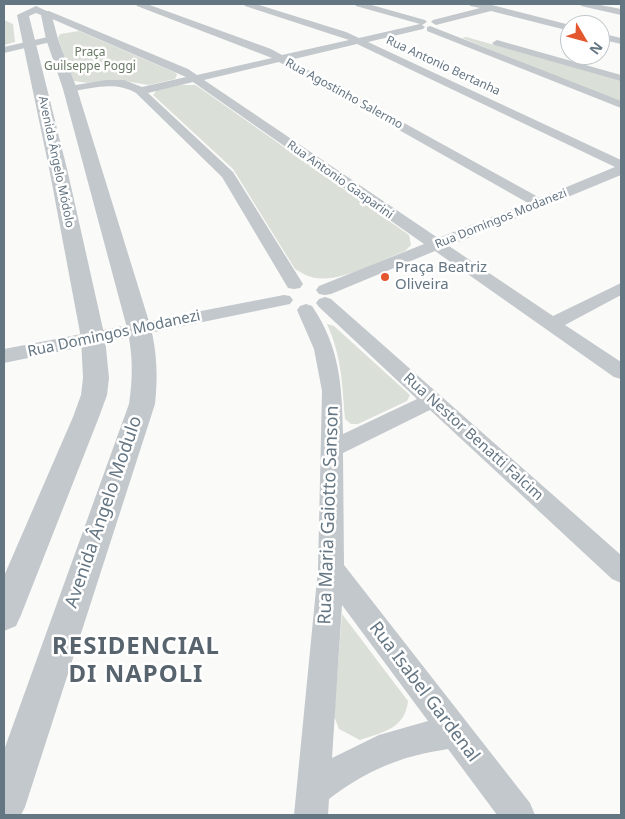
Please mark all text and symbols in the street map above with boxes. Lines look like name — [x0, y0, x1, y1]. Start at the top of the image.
north arrow — [560, 15, 610, 65]
street label: Rua Antonio Bertanha — [384, 33, 502, 99]
text: N — [586, 38, 608, 59]
park label: Praça Guilseppe Poggi — [44, 46, 136, 74]
street label: Rua Agostinho Salermo — [283, 56, 405, 132]
street label: Avenida Ângelo Módolo — [35, 95, 77, 229]
street label: Rua Antonio Gasparini — [284, 138, 396, 222]
street label: Rua Domingos Modanezi — [433, 186, 569, 252]
place label: Praça Beatriz Oliveira — [395, 259, 487, 294]
marker: Praça Beatriz Oliveira — [379, 271, 391, 283]
street label: Rua Domingos Modanezi — [26, 307, 202, 361]
street label: Rua Nestor Benatti Falcim — [399, 369, 547, 505]
street label: Rua Maria Gaiotto Sanson — [314, 405, 344, 625]
street label: Avenida Ângelo Modulo — [61, 413, 147, 611]
street label: Rua Isabel Gardenal — [364, 618, 484, 766]
district label: RESIDENCIAL DI NAPOLI — [51, 633, 221, 689]

